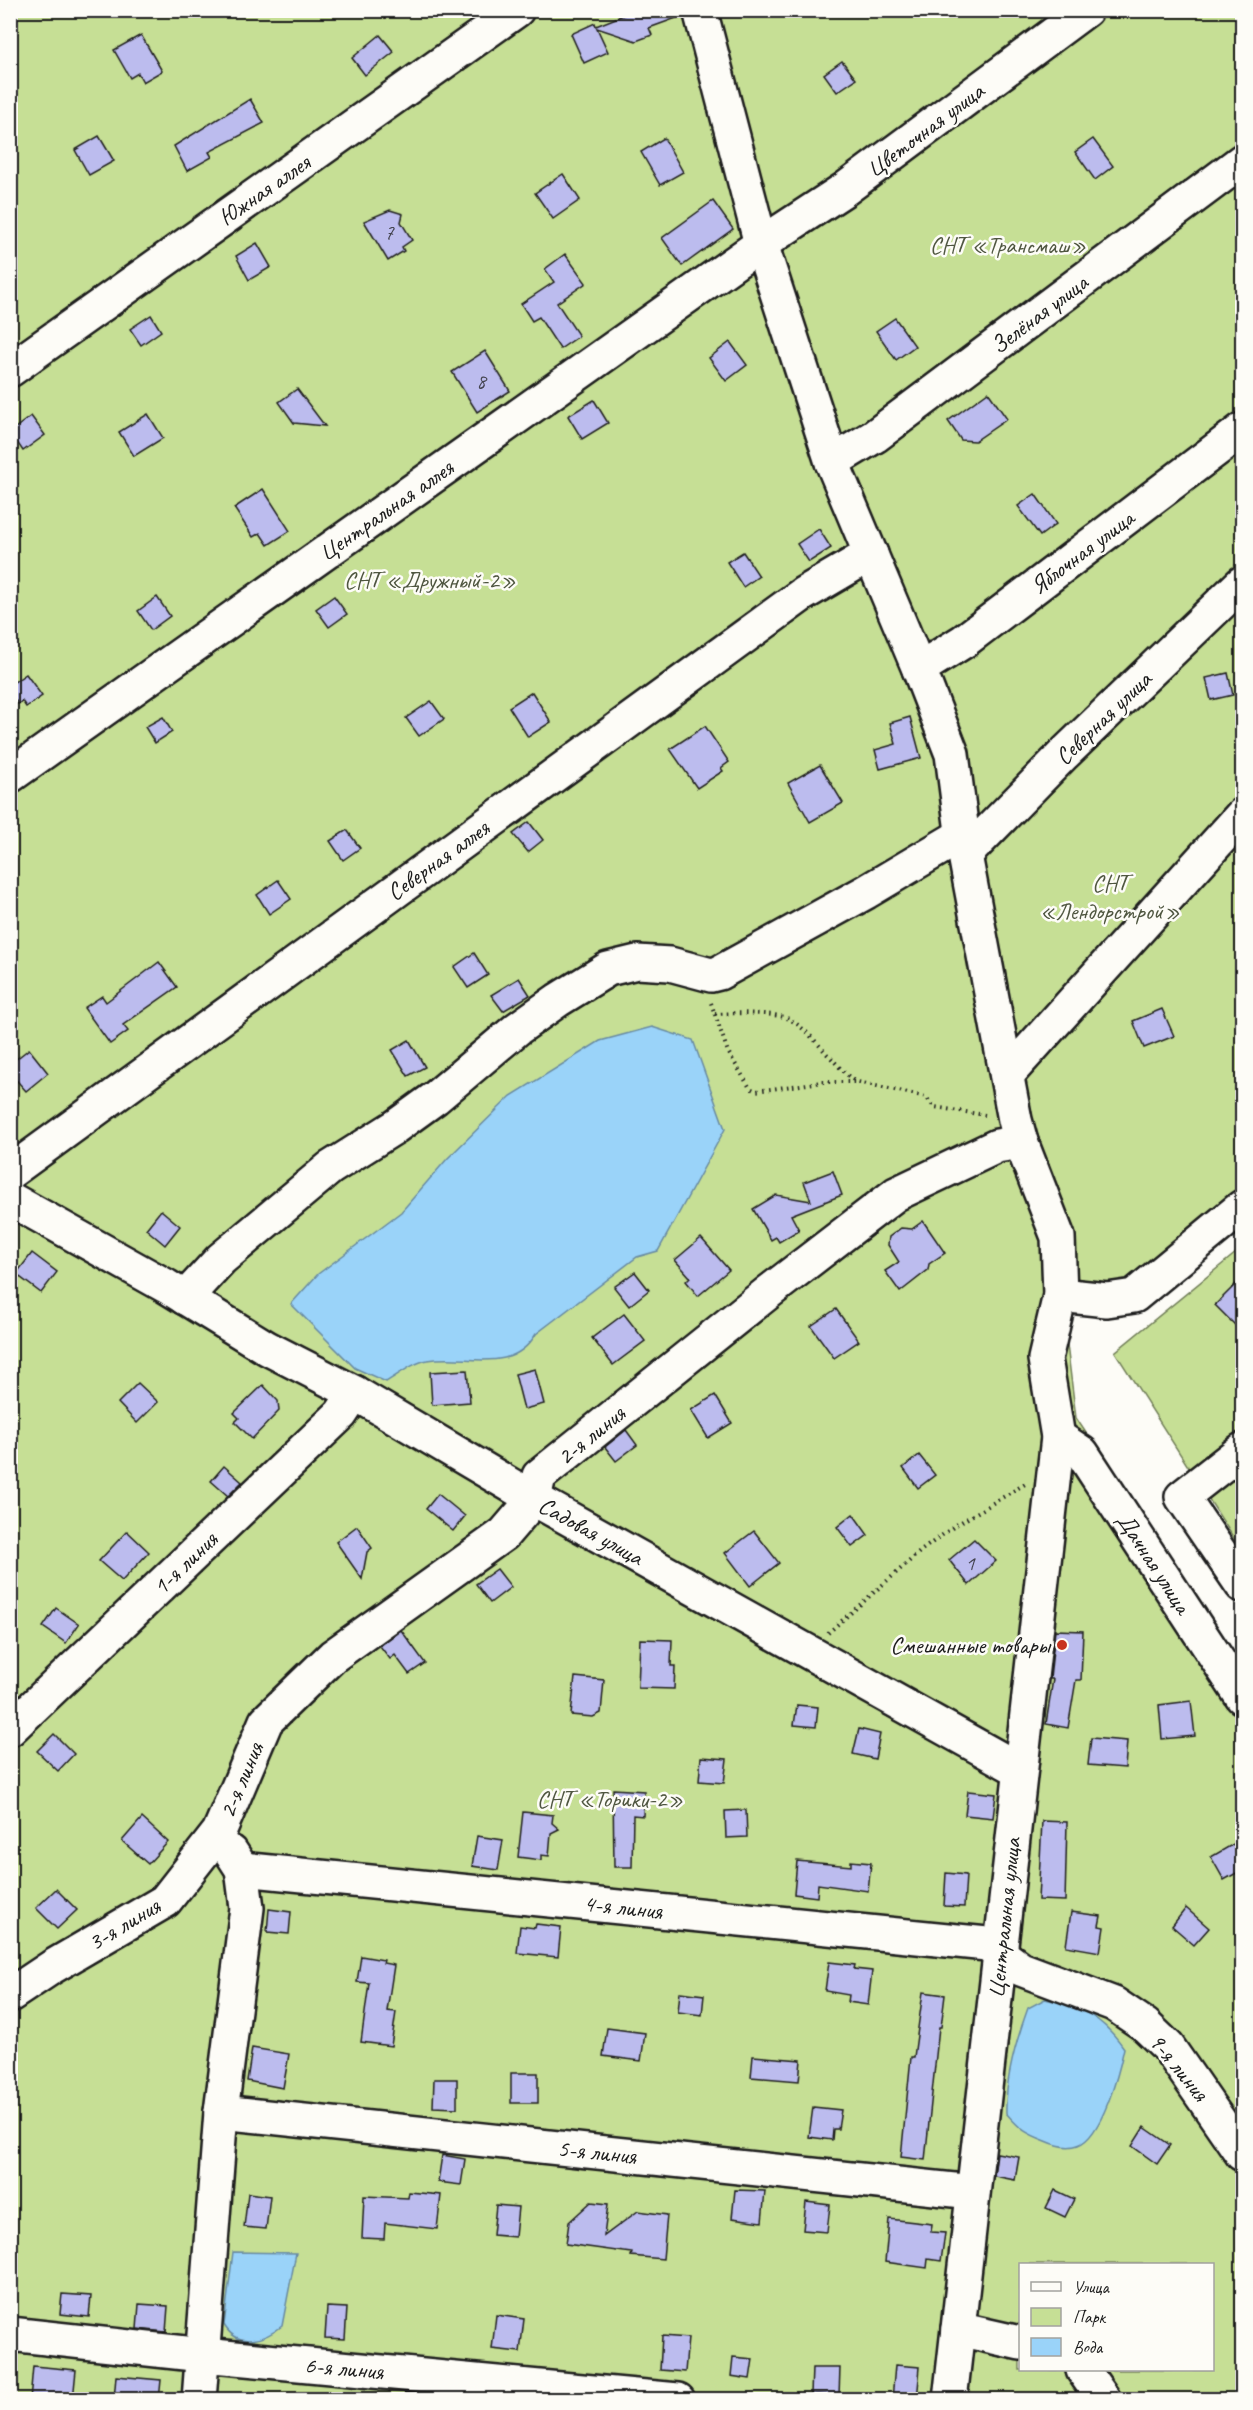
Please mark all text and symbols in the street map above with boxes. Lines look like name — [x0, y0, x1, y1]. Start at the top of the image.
street label: Цветочная улица — [860, 75, 991, 184]
street label: Южная аллея — [212, 147, 317, 232]
house number: 7 — [384, 219, 395, 245]
park label: СНТ «Трансмаш» — [930, 230, 1086, 260]
street label: Зелёная улица — [984, 267, 1095, 360]
house number: 8 — [476, 368, 488, 394]
street label: Центральная аллея — [313, 452, 460, 568]
street label: Яблочная улица — [1024, 502, 1142, 601]
park label: СНТ «Дружный-2» — [344, 565, 516, 595]
street label: Северная улица — [1048, 664, 1159, 771]
street label: Северная аллея — [381, 812, 496, 907]
park label: СНТ «Лендорстрой» — [1040, 868, 1180, 926]
street label: 2-я линия — [551, 1398, 632, 1472]
street label: Садовая улица — [533, 1490, 650, 1573]
street label: Дачная улица — [1110, 1507, 1199, 1621]
street label: 1-я линия — [146, 1524, 225, 1601]
house number: 1 — [965, 1550, 976, 1576]
place label: Смешанные товары — [890, 1630, 1052, 1660]
marker: Смешанные товары — [1055, 1638, 1069, 1652]
street label: 2-я линия — [212, 1737, 271, 1822]
park label: СНТ «Торики-2» — [537, 1784, 683, 1814]
street label: Центральная улица — [981, 1835, 1027, 2000]
street label: 4-я линия — [582, 1888, 665, 1926]
street label: 3-я линия — [82, 1890, 167, 1957]
street label: 9-я линия — [1142, 2027, 1216, 2108]
street label: 5-я линия — [556, 2133, 639, 2171]
legend — [1019, 2263, 1214, 2371]
text: Улица — [1073, 2276, 1110, 2298]
text: Парк — [1073, 2306, 1107, 2328]
text: Вода — [1073, 2336, 1104, 2358]
street label: 6-я линия — [303, 2350, 386, 2387]

